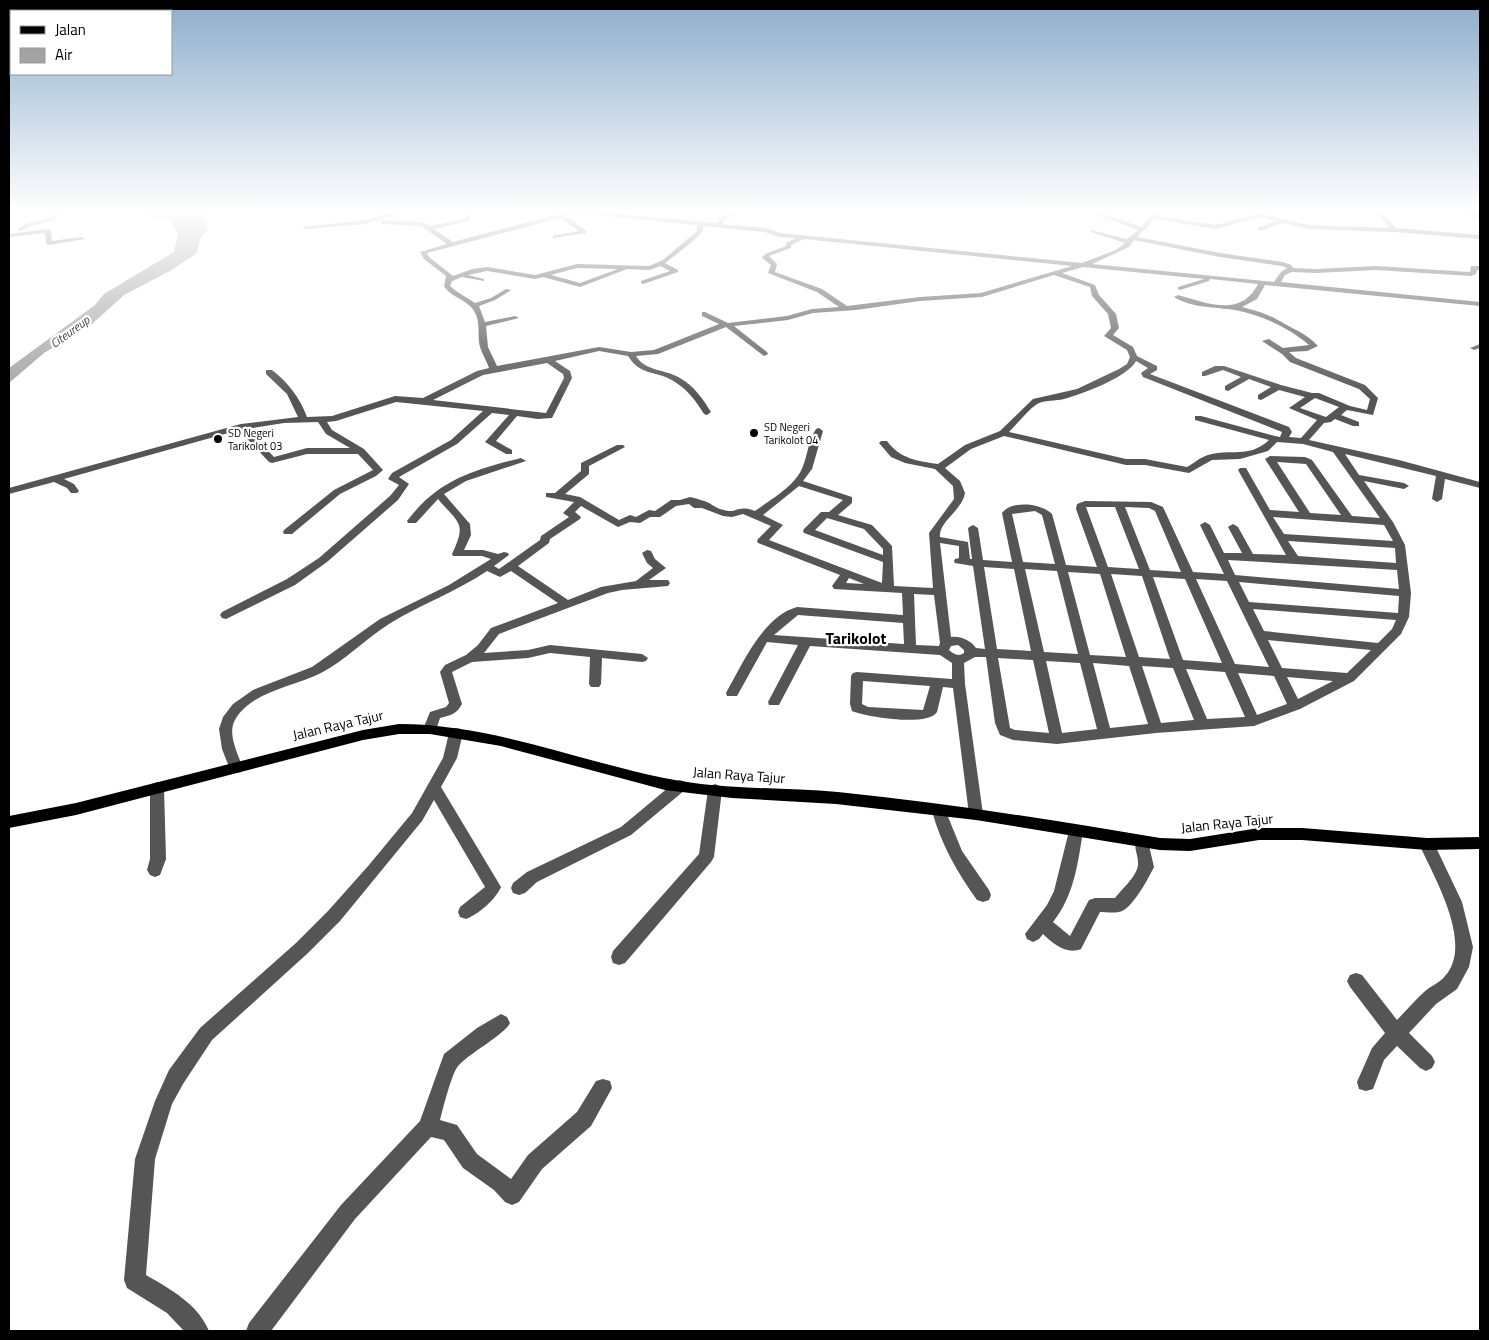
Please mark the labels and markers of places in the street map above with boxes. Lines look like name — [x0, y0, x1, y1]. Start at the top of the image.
place label: SD Negeri Tarikolot 04 — [764, 419, 818, 448]
place label: SD Negeri Tarikolot 03 — [228, 425, 282, 454]
marker: SD Negeri Tarikolot 04 — [748, 427, 760, 439]
marker: SD Negeri Tarikolot 03 — [212, 433, 224, 445]

